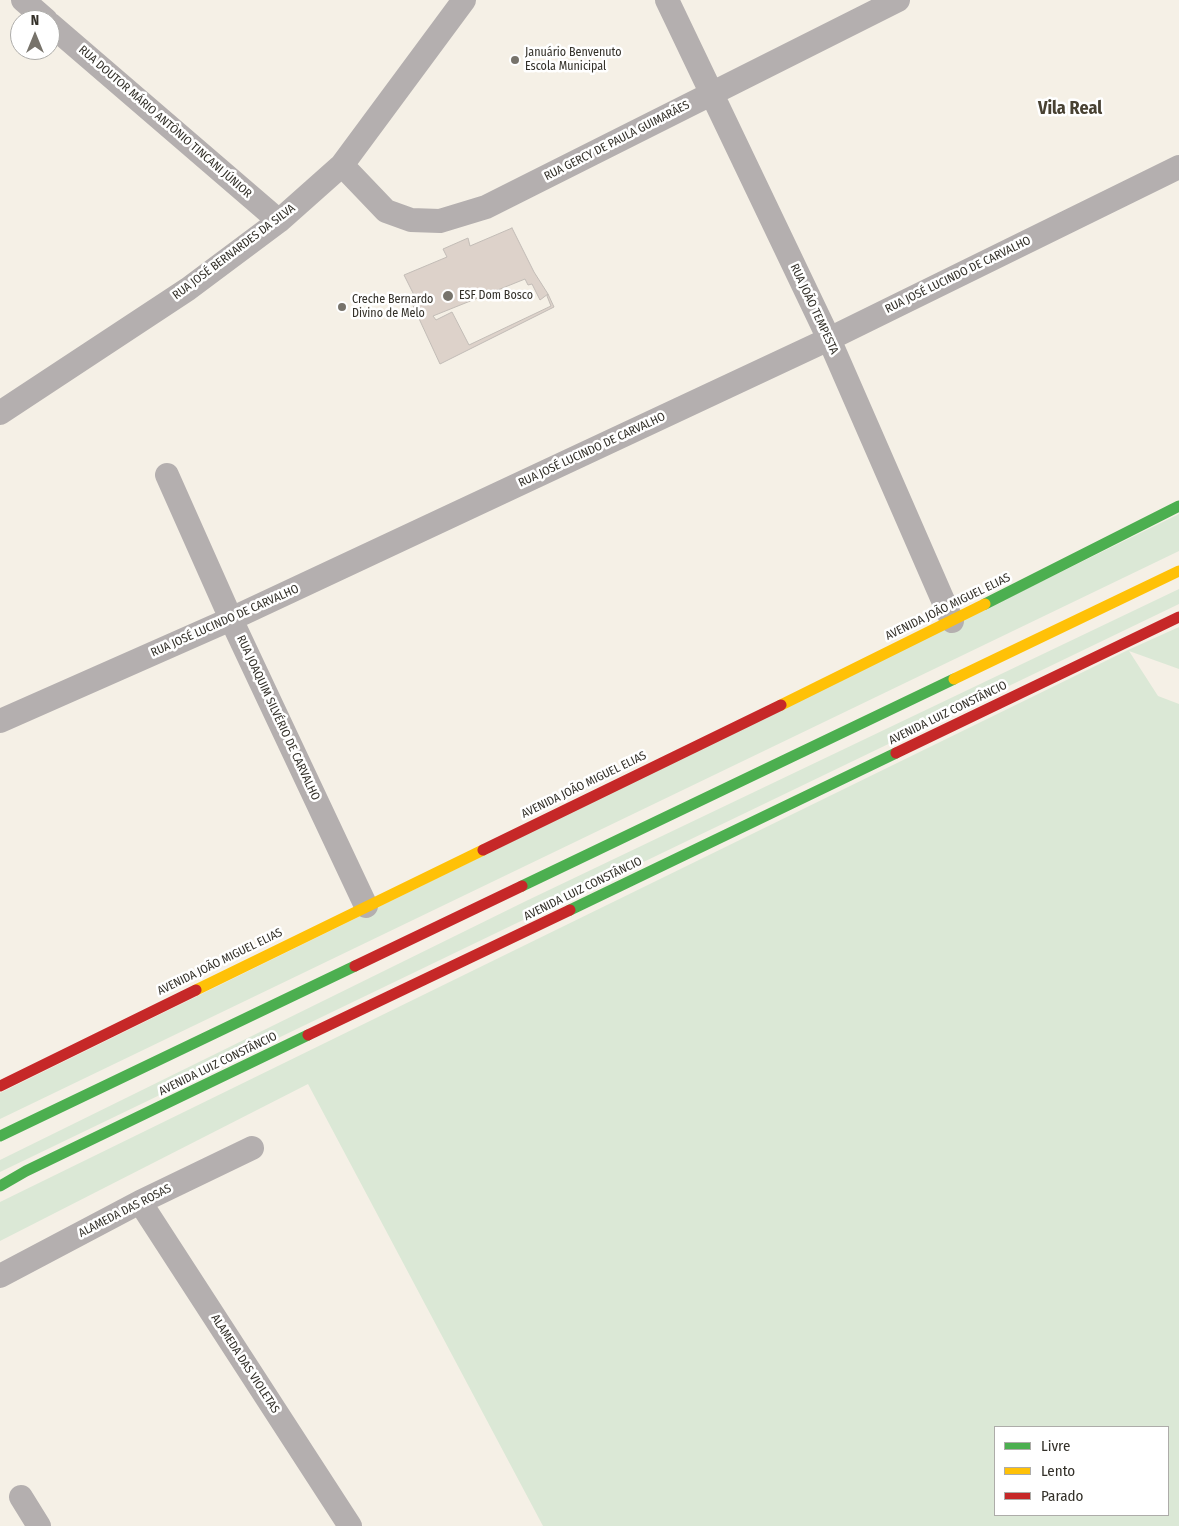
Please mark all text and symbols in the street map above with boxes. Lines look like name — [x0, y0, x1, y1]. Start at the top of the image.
north arrow — [10, 10, 60, 60]
text: N — [31, 12, 39, 29]
street label: RUA DOUTOR MÁRIO ANTÔNIO TINCANI JÚNIOR — [76, 43, 254, 201]
place label: Januário Benvenuto Escola Municipal — [525, 46, 622, 74]
marker: Januário Benvenuto Escola Municipal — [509, 54, 521, 66]
street label: RUA GERCY DE PAULA GUIMARÃES — [542, 98, 692, 184]
district label: Vila Real — [1038, 98, 1102, 120]
street label: RUA JOSÉ BERNARDES DA SILVA — [170, 201, 298, 303]
street label: RUA JOSÉ LUCINDO DE CARVALHO — [883, 233, 1033, 317]
street label: RUA JOÃO TEMPESTA — [787, 261, 841, 357]
marker: ESF Dom Bosco — [441, 289, 455, 303]
place label: ESF Dom Bosco — [459, 289, 533, 303]
place label: Creche Bernardo Divino de Melo — [352, 293, 433, 321]
marker: Creche Bernardo Divino de Melo — [336, 301, 348, 313]
street label: RUA JOSÉ LUCINDO DE CARVALHO — [516, 410, 668, 490]
street label: AVENIDA JOÃO MIGUEL ELIAS — [883, 570, 1013, 644]
street label: RUA JOSÉ LUCINDO DE CARVALHO — [149, 582, 301, 660]
street label: RUA JOAQUIM SILVÉRIO DE CARVALHO — [233, 633, 323, 803]
street label: AVENIDA LUIZ CONSTÂNCIO — [887, 678, 1009, 748]
street label: AVENIDA JOÃO MIGUEL ELIAS — [519, 748, 649, 822]
street label: AVENIDA LUIZ CONSTÂNCIO — [522, 854, 644, 924]
street label: AVENIDA JOÃO MIGUEL ELIAS — [155, 925, 285, 999]
street label: AVENIDA LUIZ CONSTÂNCIO — [157, 1029, 279, 1099]
street label: ALAMEDA DAS ROSAS — [76, 1181, 174, 1241]
street label: ALAMEDA DAS VIOLETAS — [208, 1312, 282, 1416]
legend — [994, 1426, 1169, 1516]
text: Livre — [1041, 1437, 1070, 1455]
text: Lento — [1041, 1462, 1075, 1480]
text: Parado — [1041, 1487, 1083, 1505]

